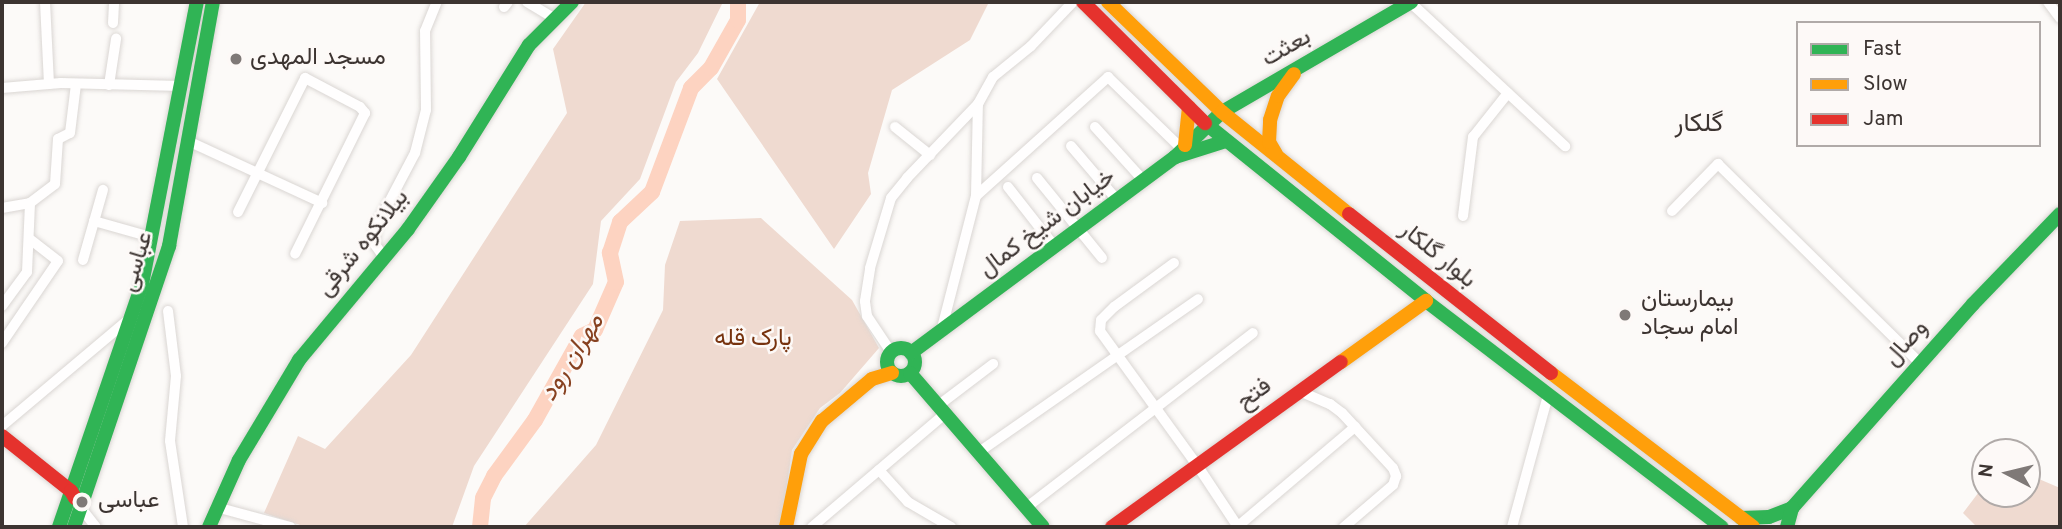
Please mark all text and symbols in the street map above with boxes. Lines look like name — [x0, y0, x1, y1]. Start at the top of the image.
legend — [1796, 21, 2041, 147]
street label: بعثت — [1257, 24, 1317, 74]
text: Fast — [1863, 36, 1902, 63]
place label: مسجد المهدی — [250, 45, 386, 73]
marker: مسجد المهدی — [228, 51, 244, 67]
text: Slow — [1863, 71, 1908, 98]
text: Jam — [1863, 106, 1904, 133]
district label: گلکار — [1675, 109, 1723, 141]
street label: خیابان شیخ کمال — [974, 163, 1122, 285]
street label: بیلانکوه شرقی — [312, 184, 416, 304]
street label: بلوار گلکار — [1393, 217, 1481, 295]
street label: عباسى — [115, 228, 161, 296]
place label: بیمارستان امام سجاد — [1641, 287, 1739, 343]
marker: بیمارستان امام سجاد — [1615, 305, 1635, 325]
water label: مهران رود — [534, 309, 612, 407]
street label: وصال — [1879, 315, 1935, 373]
park label: پارک قله — [714, 326, 792, 354]
street label: فتح — [1232, 373, 1278, 417]
north arrow — [1971, 438, 2041, 508]
text: N — [1974, 462, 2000, 479]
place label: عباسی — [98, 488, 160, 516]
marker: عباسی — [72, 492, 92, 512]

